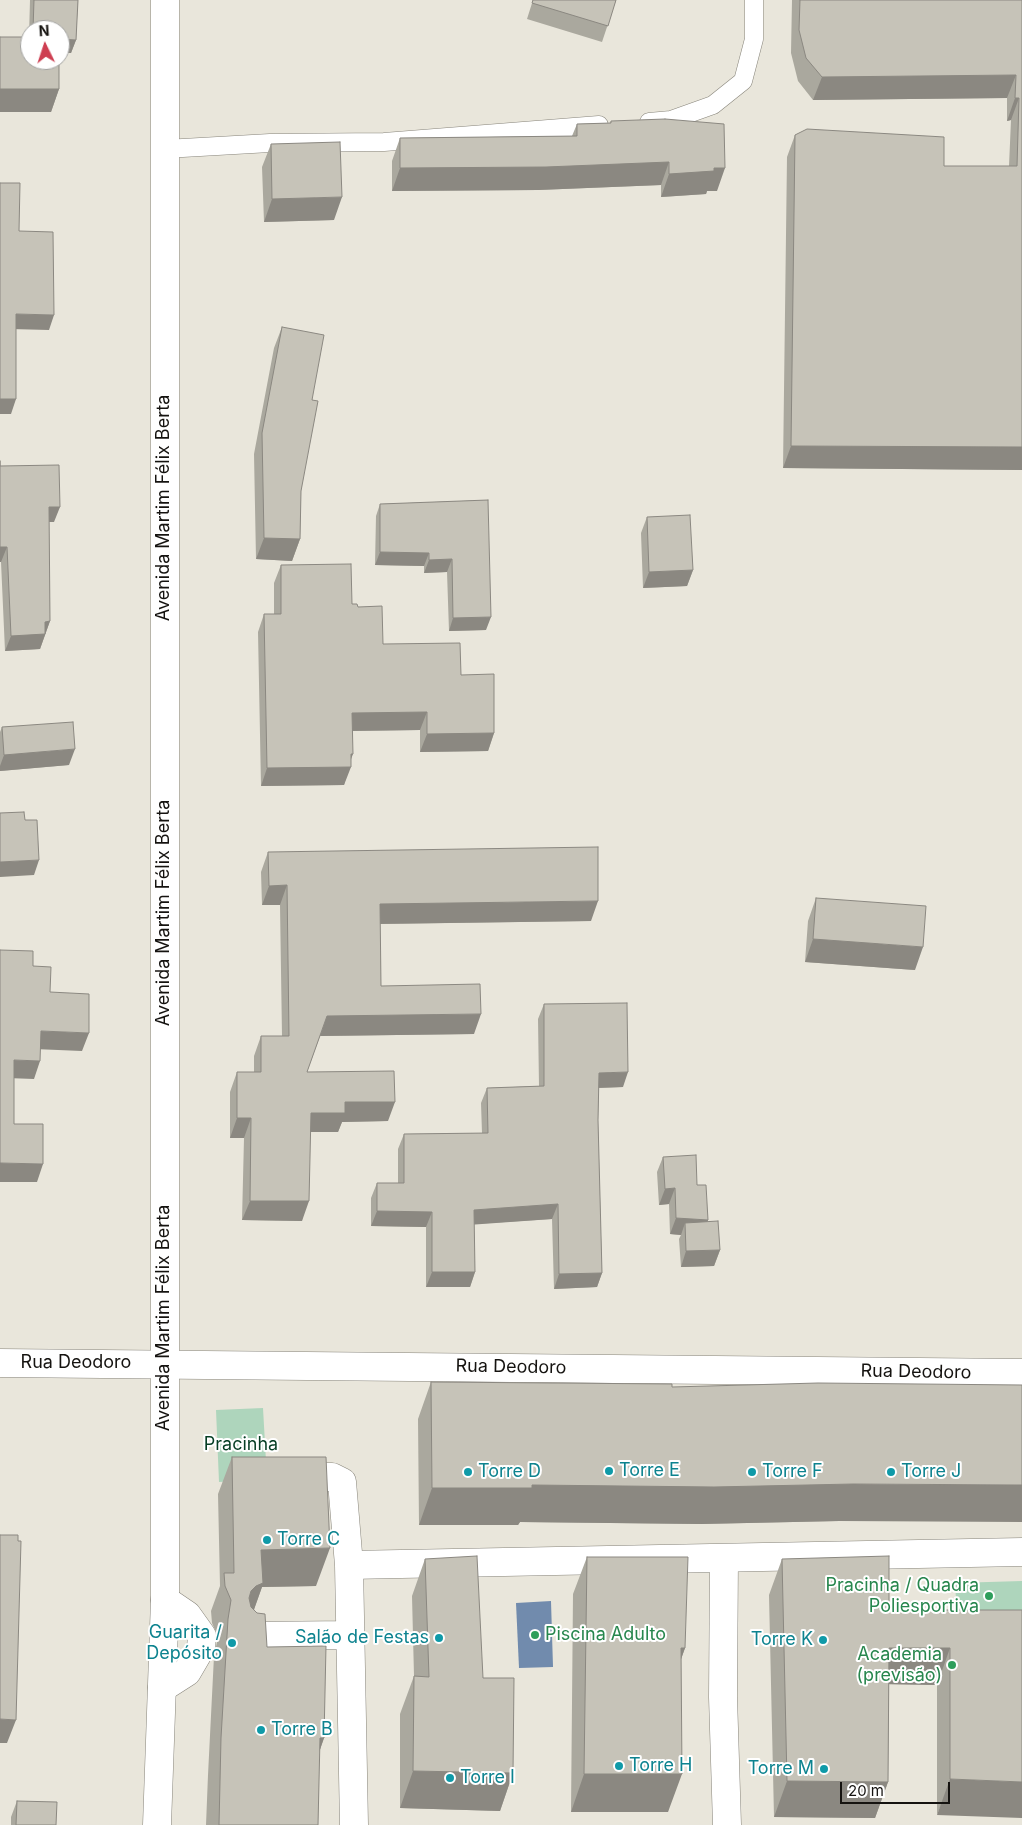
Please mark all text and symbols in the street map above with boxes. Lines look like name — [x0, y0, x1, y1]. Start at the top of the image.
north arrow — [20, 20, 70, 70]
text: N — [38, 22, 50, 39]
street label: Avenida Martim Félix Berta — [153, 395, 175, 621]
street label: Avenida Martim Félix Berta — [153, 800, 175, 1026]
street label: Avenida Martim Félix Berta — [153, 1205, 175, 1431]
street label: Rua Deodoro — [21, 1352, 131, 1374]
street label: Rua Deodoro — [455, 1355, 567, 1379]
street label: Rua Deodoro — [860, 1360, 972, 1384]
park label: Pracinha — [204, 1434, 278, 1456]
place label: Torre E — [619, 1460, 680, 1482]
place label: Torre D — [478, 1461, 541, 1483]
place label: Torre F — [762, 1461, 823, 1483]
place label: Torre J — [901, 1461, 961, 1483]
marker: Torre E — [603, 1465, 615, 1477]
marker: Torre D — [462, 1466, 474, 1478]
marker: Torre F — [746, 1466, 758, 1478]
marker: Torre J — [885, 1466, 897, 1478]
place label: Torre C — [277, 1529, 340, 1551]
marker: Torre C — [261, 1534, 273, 1546]
place label: Pracinha / Quadra Poliesportiva — [826, 1575, 979, 1618]
marker: Pracinha / Quadra Poliesportiva — [983, 1590, 995, 1602]
place label: Guarita / Depósito — [146, 1622, 222, 1665]
place label: Piscina Adulto — [545, 1624, 666, 1646]
place label: Salão de Festas — [295, 1627, 429, 1649]
marker: Piscina Adulto — [529, 1629, 541, 1641]
place label: Torre K — [751, 1629, 813, 1651]
marker: Salão de Festas — [433, 1632, 445, 1644]
marker: Torre K — [817, 1634, 829, 1646]
marker: Guarita / Depósito — [226, 1637, 238, 1649]
place label: Academia (previsão) — [857, 1644, 942, 1686]
marker: Academia (previsão) — [946, 1659, 958, 1671]
place label: Torre B — [271, 1719, 333, 1741]
marker: Torre B — [255, 1724, 267, 1736]
place label: Torre H — [629, 1755, 692, 1777]
place label: Torre M — [748, 1758, 814, 1780]
marker: Torre H — [613, 1760, 625, 1772]
marker: Torre M — [818, 1763, 830, 1775]
place label: Torre I — [460, 1767, 515, 1789]
marker: Torre I — [444, 1772, 456, 1784]
scale bar — [842, 1772, 952, 1804]
text: 20 m — [848, 1781, 884, 1800]

